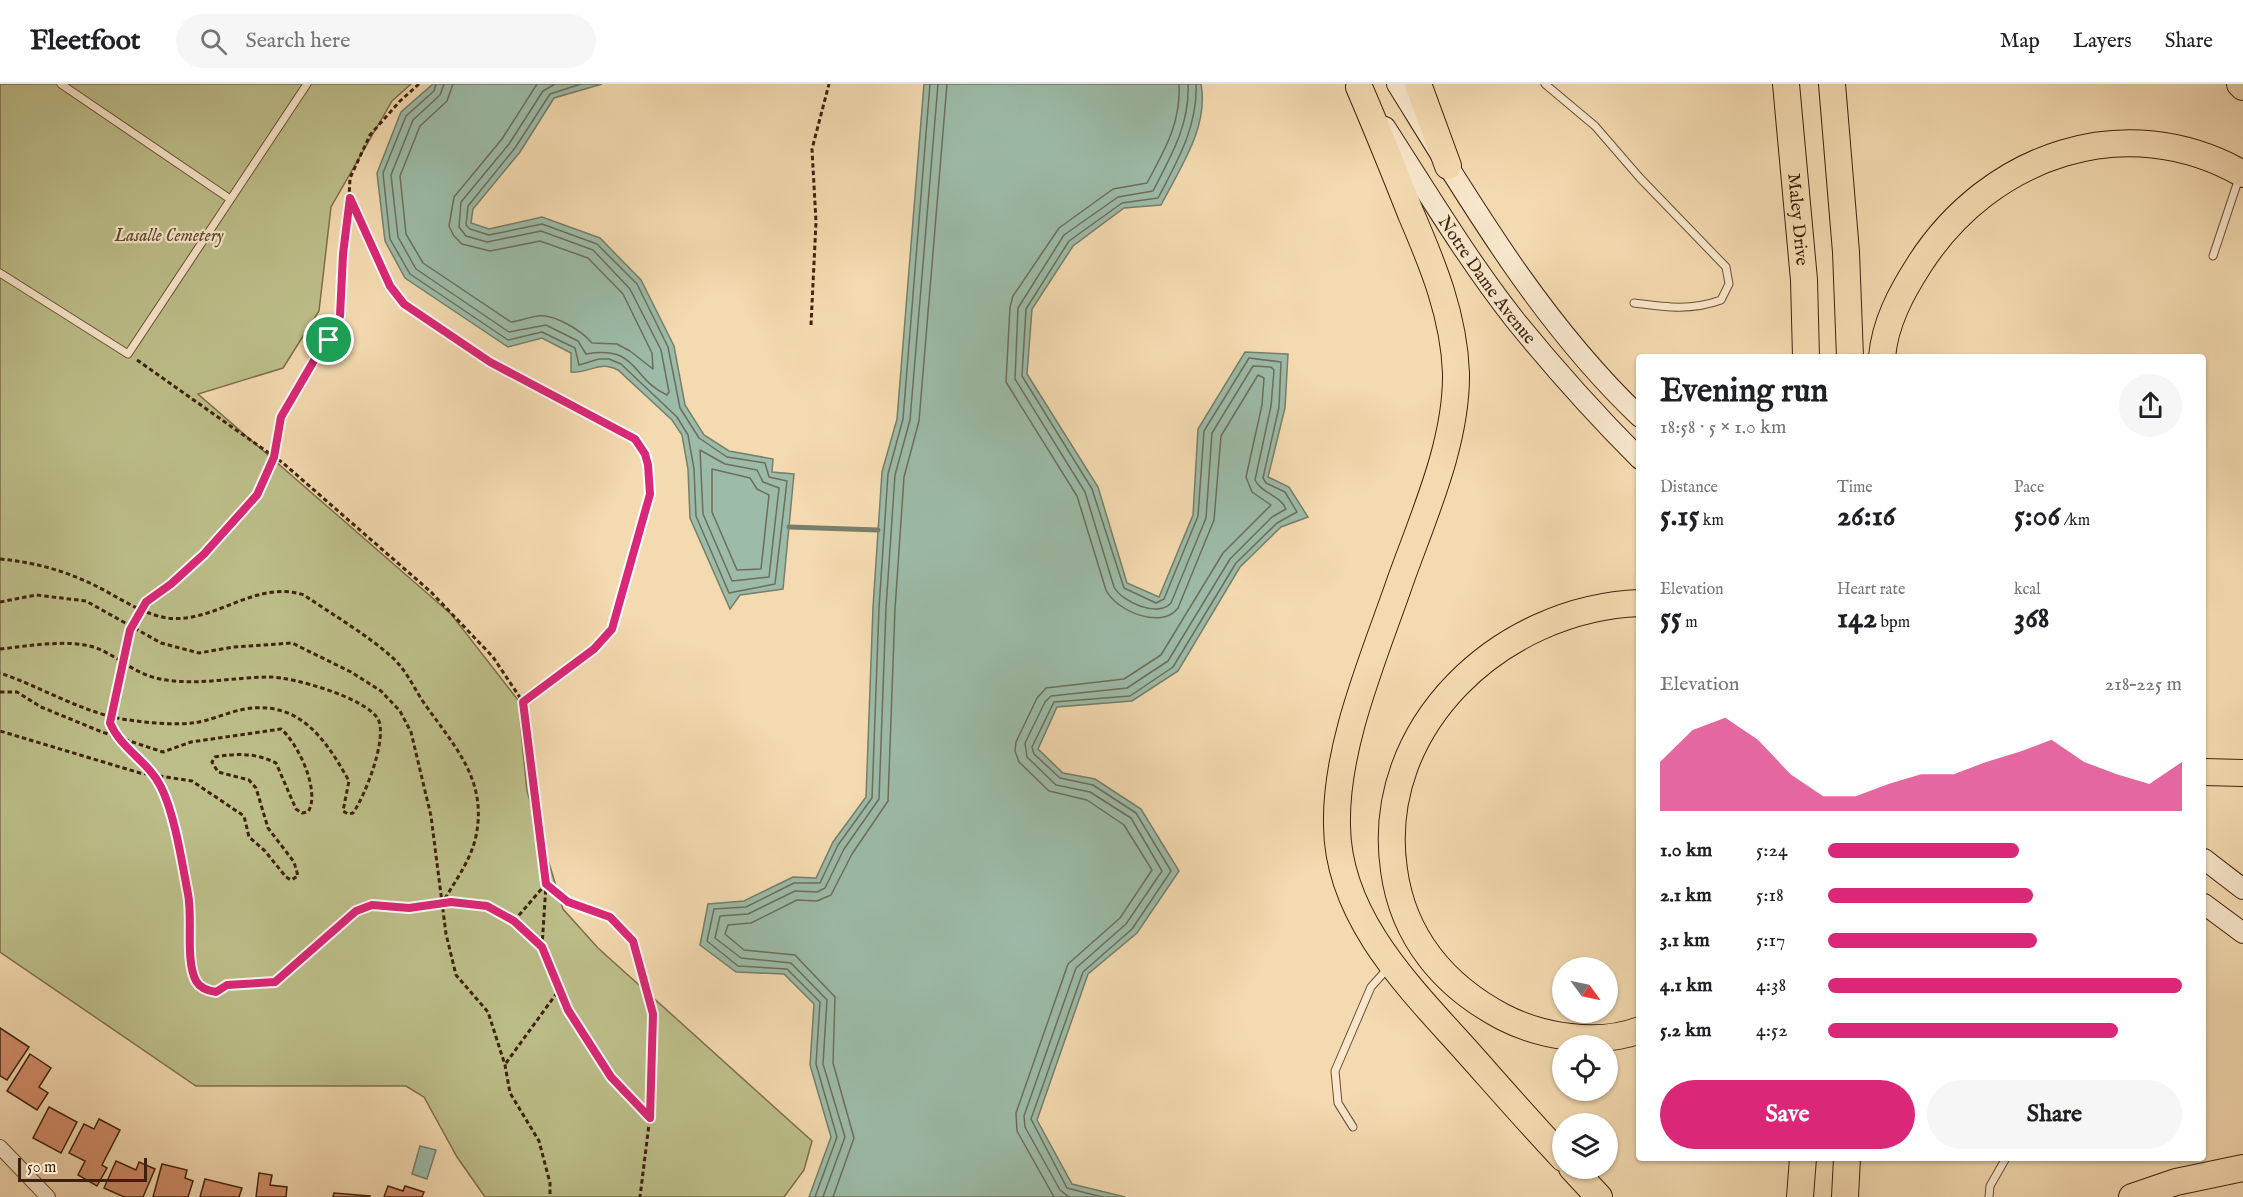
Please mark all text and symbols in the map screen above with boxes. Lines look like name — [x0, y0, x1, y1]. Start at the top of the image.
search box — [176, 14, 596, 68]
text: Fleetfoot — [30, 24, 140, 59]
icon: search — [197, 25, 230, 58]
text: Search here — [245, 27, 350, 55]
text: Map — [2000, 28, 2040, 55]
text: Layers — [2073, 28, 2132, 55]
text: Share — [2165, 28, 2213, 55]
street label: Maley Drive — [1781, 172, 1813, 267]
street label: Notre Dame Avenue — [1432, 212, 1540, 350]
park label: Lasalle Cemetery — [113, 225, 224, 248]
pin — [303, 314, 354, 365]
icon: arrive — [312, 323, 345, 356]
text: Evening run — [1660, 371, 1828, 413]
button: share — [2119, 374, 2182, 437]
text: 18:58 · 5 × 1.0 km — [1660, 415, 1786, 440]
text: Distance — [1660, 478, 1718, 498]
text: Time — [1837, 478, 1873, 498]
text: Pace — [2014, 478, 2044, 498]
text: 5.15 — [1660, 498, 1699, 536]
text: 26:16 — [1837, 498, 1895, 536]
text: 5:06 — [2014, 498, 2060, 536]
text: km — [1699, 511, 1724, 531]
text: /km — [2060, 511, 2090, 531]
text: Elevation — [1660, 580, 1723, 600]
text: Heart rate — [1837, 580, 1905, 600]
text: kcal — [2014, 580, 2041, 600]
text: 55 — [1660, 600, 1682, 638]
text: 142 — [1837, 600, 1877, 638]
text: 368 — [2014, 600, 2050, 638]
text: m — [1682, 613, 1698, 633]
text: bpm — [1877, 613, 1910, 633]
text: Elevation — [1660, 672, 1739, 697]
text: 218–225 m — [2105, 672, 2182, 697]
text: 1.0 km — [1660, 838, 1712, 863]
text: 5:24 — [1756, 838, 1788, 863]
text: 2.1 km — [1660, 883, 1712, 908]
text: 5:18 — [1756, 883, 1784, 908]
text: 3.1 km — [1660, 928, 1710, 953]
text: 5:17 — [1756, 928, 1785, 953]
north arrow — [1552, 957, 1618, 1023]
map controls — [1552, 957, 1618, 1179]
text: 4.1 km — [1660, 973, 1713, 998]
text: 4:38 — [1756, 973, 1786, 998]
text: 5.2 km — [1660, 1018, 1711, 1043]
text: 4:52 — [1756, 1018, 1788, 1043]
button: locate — [1552, 1035, 1618, 1101]
button: Save — [1660, 1080, 1915, 1149]
button: Share — [1927, 1080, 2182, 1149]
button: layers — [1552, 1113, 1618, 1179]
scale bar — [18, 1155, 147, 1182]
text: 50 m — [27, 1158, 56, 1178]

